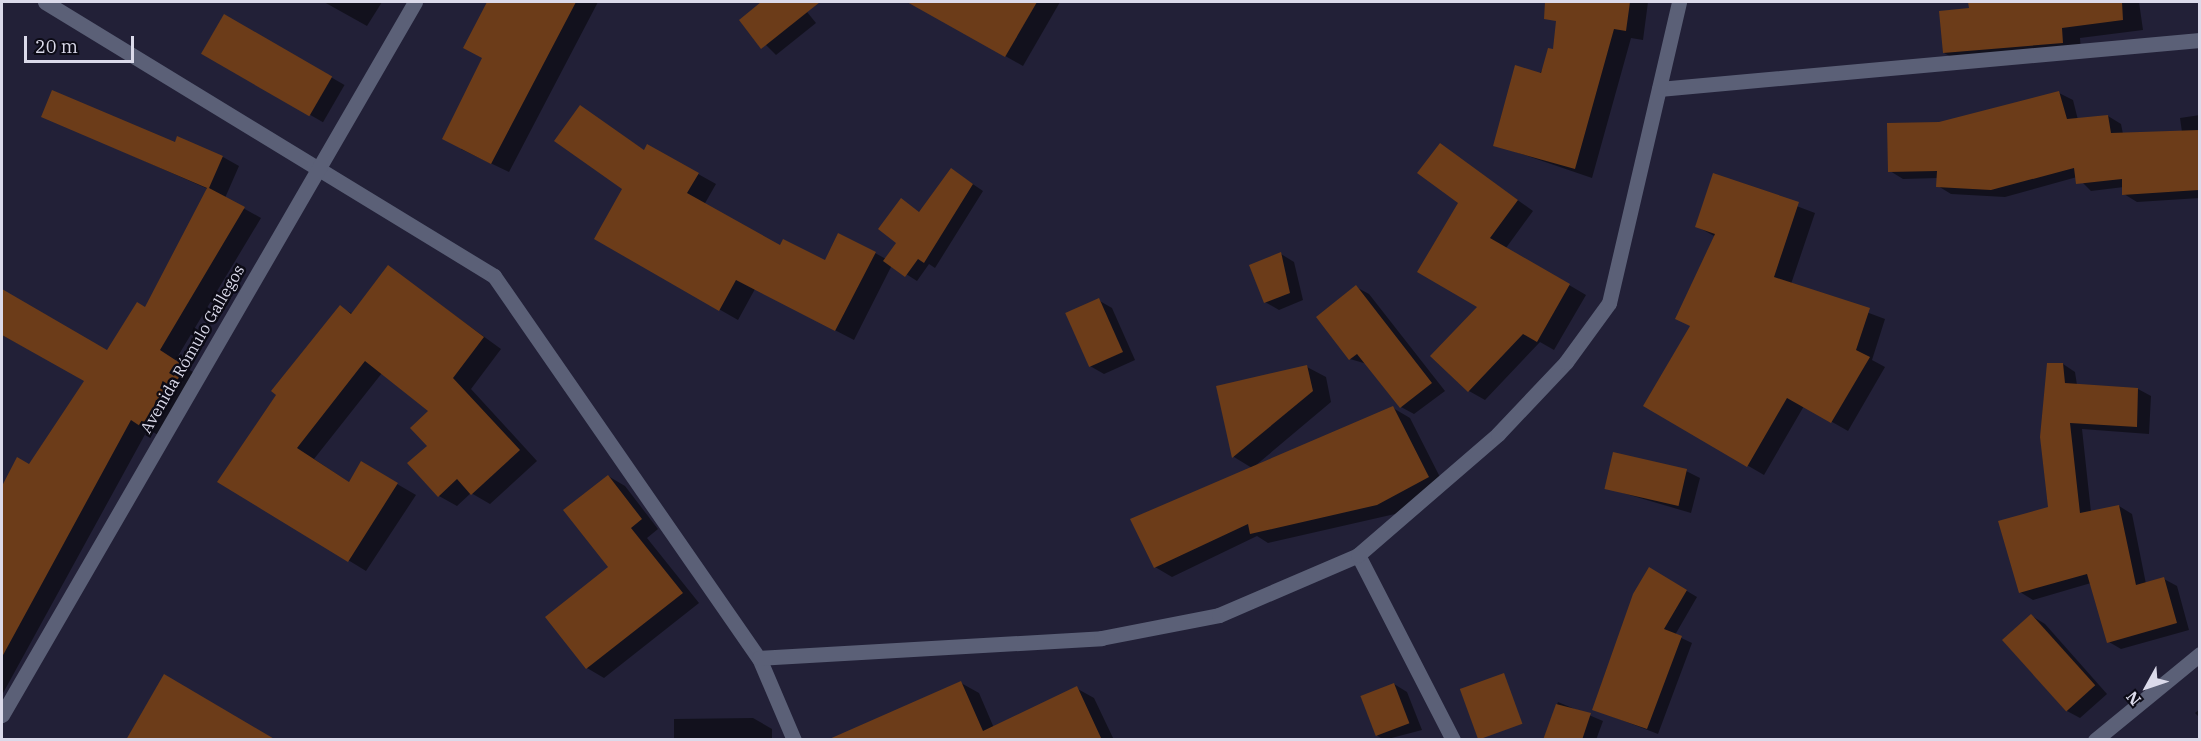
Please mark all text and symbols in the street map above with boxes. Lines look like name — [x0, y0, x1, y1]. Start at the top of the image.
scale bar — [27, 24, 136, 62]
text: 20 m — [35, 35, 78, 58]
street label: Avenida Rómulo Gallegos — [136, 261, 248, 437]
north arrow — [2117, 657, 2177, 717]
text: N — [2121, 687, 2145, 710]

